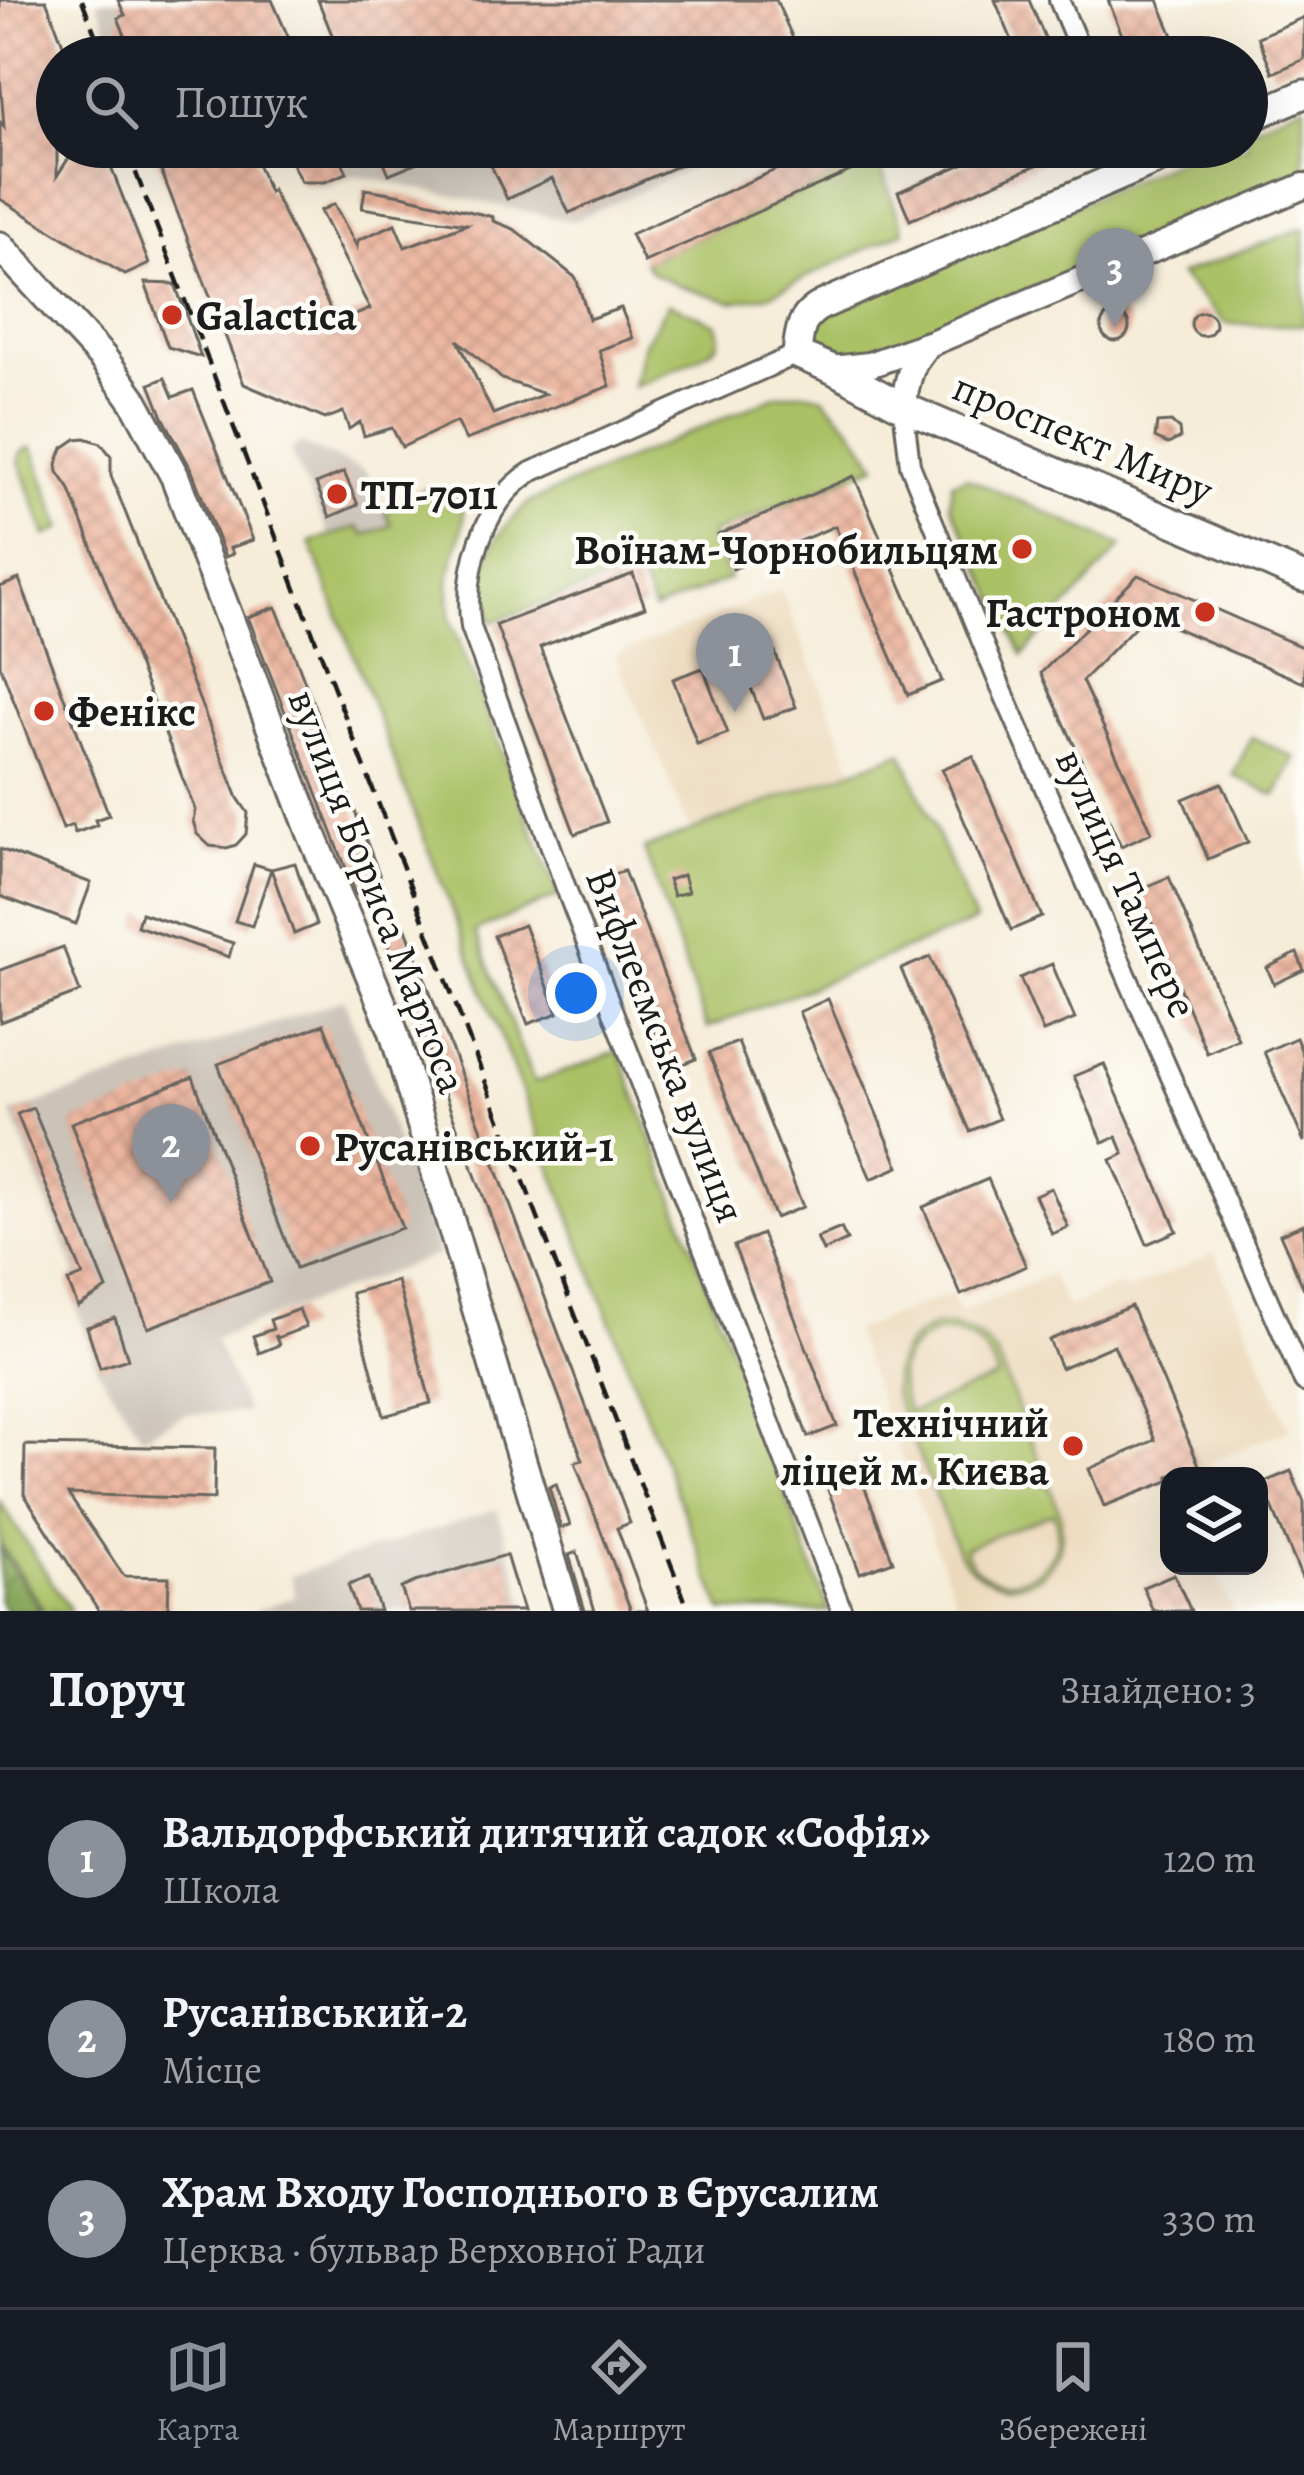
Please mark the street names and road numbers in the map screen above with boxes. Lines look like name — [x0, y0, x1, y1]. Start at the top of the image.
street label: проспект Миру — [944, 358, 1223, 519]
street label: вулиця Бориса Мартоса — [275, 681, 482, 1102]
street label: вулиця Тампере — [1042, 739, 1212, 1027]
street label: Вифлеємська вулиця — [572, 860, 760, 1230]

